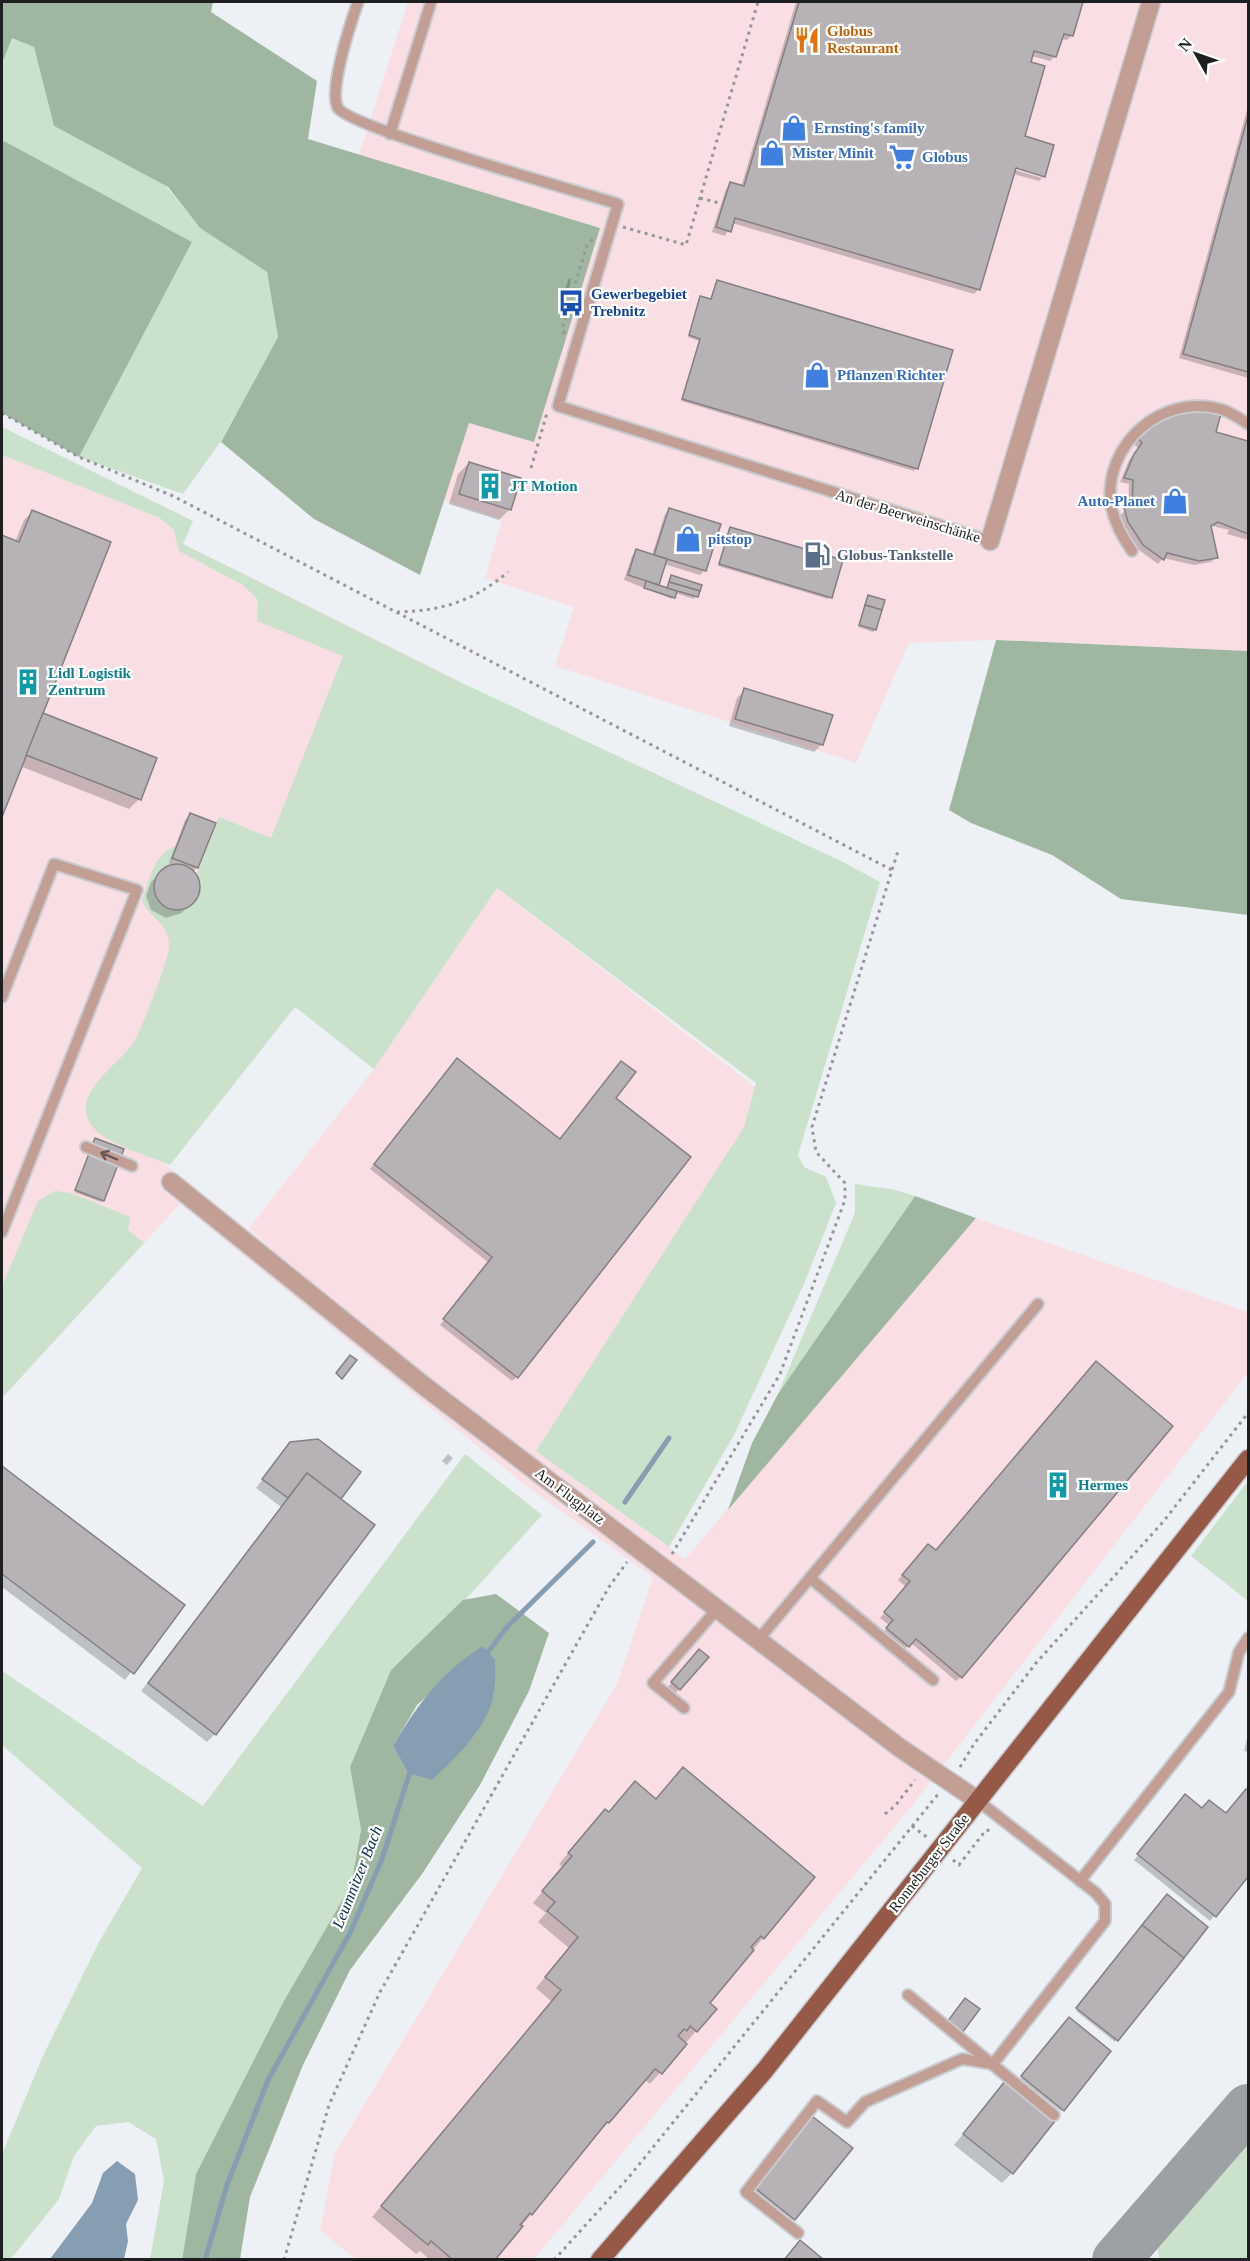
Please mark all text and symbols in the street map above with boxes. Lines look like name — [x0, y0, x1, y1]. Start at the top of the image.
place label: Globus Restaurant — [827, 23, 899, 56]
north arrow — [1166, 24, 1226, 84]
restaurant icon: Globus Restaurant — [792, 25, 822, 55]
text: N — [1175, 34, 1195, 55]
shop icon: Ernsting's family — [779, 113, 809, 143]
place label: Ernsting's family — [814, 120, 925, 136]
shop icon: Mister Minit — [757, 138, 787, 168]
supermarket icon: Globus — [887, 142, 917, 172]
place label: Mister Minit — [792, 145, 874, 161]
place label: Globus — [922, 149, 968, 165]
place label: Gewerbegebiet Trebnitz — [591, 286, 687, 319]
bus stop icon: Gewerbegebiet Trebnitz — [556, 288, 586, 318]
shop icon: Pflanzen Richter — [802, 360, 832, 390]
place label: Pflanzen Richter — [837, 367, 945, 383]
building icon: JT Motion — [475, 471, 505, 501]
place label: JT Motion — [510, 478, 578, 494]
street label: An der Beerweinschänke — [834, 486, 983, 546]
shop icon: Auto-Planet — [1160, 486, 1190, 516]
place label: Auto-Planet — [1078, 493, 1155, 509]
shop icon: pitstop — [673, 524, 703, 554]
place label: pitstop — [708, 531, 752, 547]
fuel station icon: Globus-Tankstelle — [802, 540, 832, 570]
place label: Globus-Tankstelle — [837, 547, 953, 563]
place label: Lidl Logistik Zentrum — [48, 665, 132, 698]
building icon: Lidl Logistik Zentrum — [13, 667, 43, 697]
one-way arrow — [100, 1150, 118, 1161]
street label: Am Flugplatz — [532, 1465, 608, 1528]
building icon: Hermes — [1043, 1470, 1073, 1500]
place label: Hermes — [1078, 1477, 1128, 1493]
street label: Ronneburger Straße — [886, 1810, 972, 1915]
water label: Leumnitzer Bach — [328, 1823, 385, 1932]

